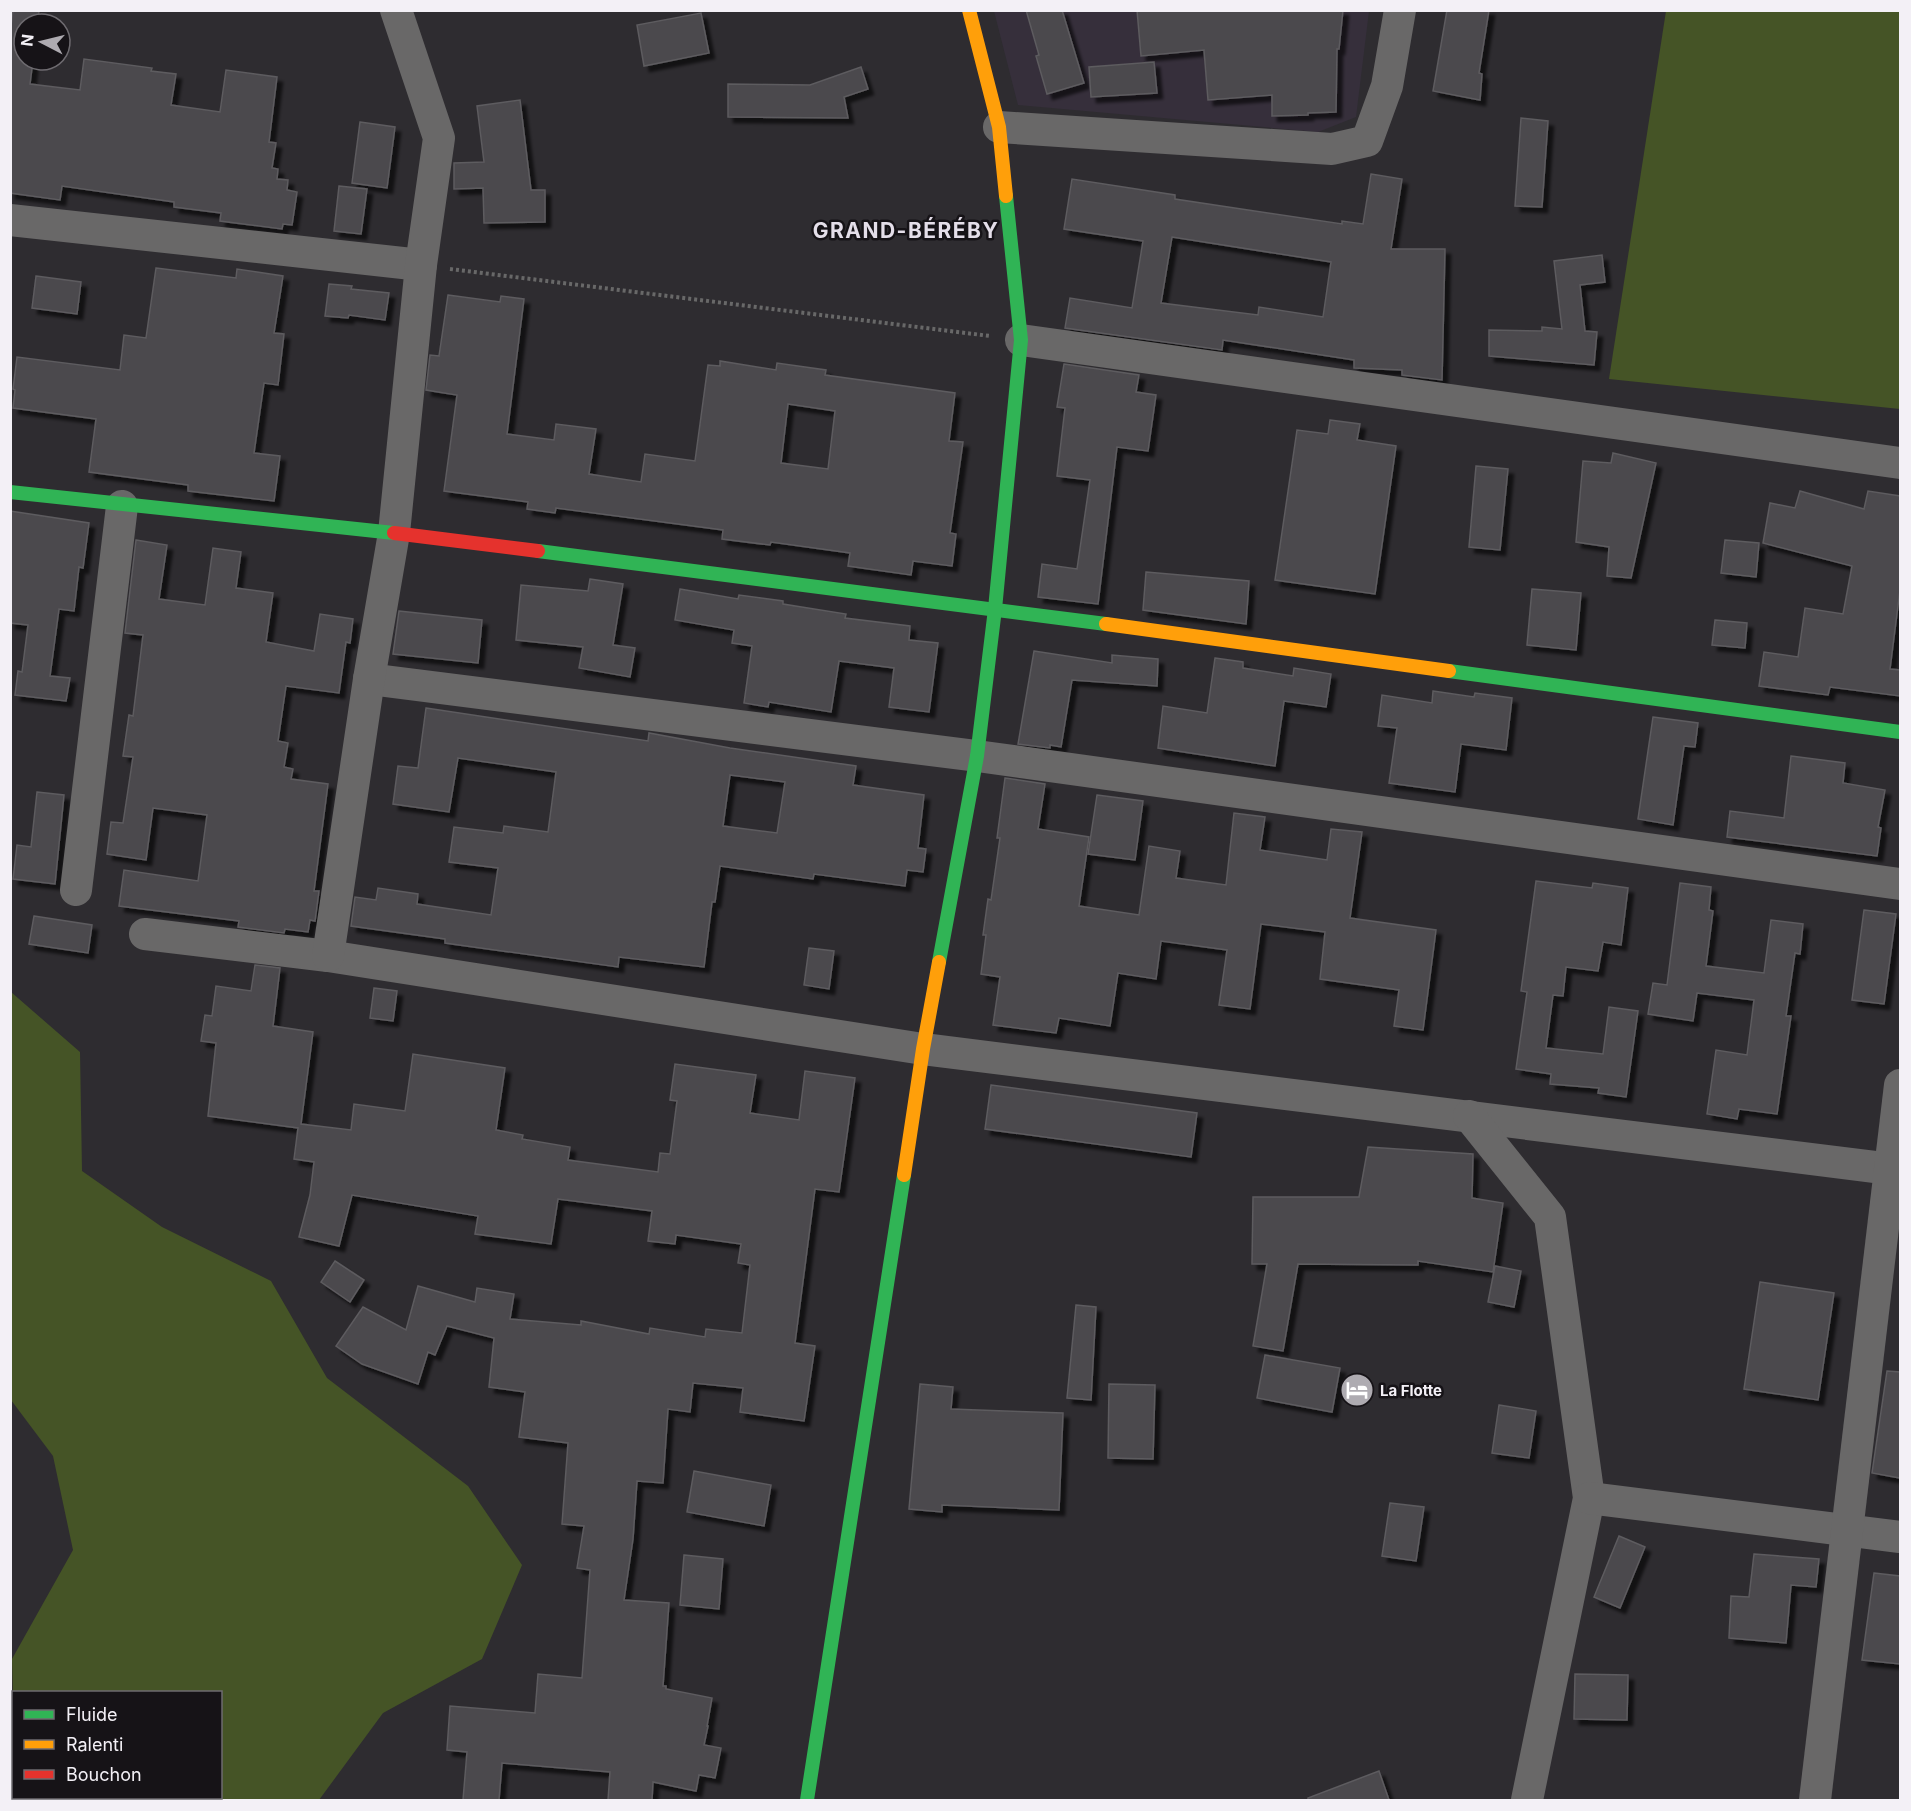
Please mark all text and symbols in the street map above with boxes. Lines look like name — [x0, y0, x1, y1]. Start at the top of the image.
north arrow — [12, 12, 72, 72]
text: N — [16, 33, 38, 47]
district label: GRAND-BÉRÉBY — [813, 217, 999, 243]
hotel icon: La Flotte — [1339, 1372, 1375, 1408]
place label: La Flotte — [1380, 1381, 1442, 1400]
legend — [12, 1691, 222, 1799]
text: Fluide — [66, 1704, 118, 1725]
text: Ralenti — [66, 1734, 123, 1755]
text: Bouchon — [66, 1764, 142, 1785]

